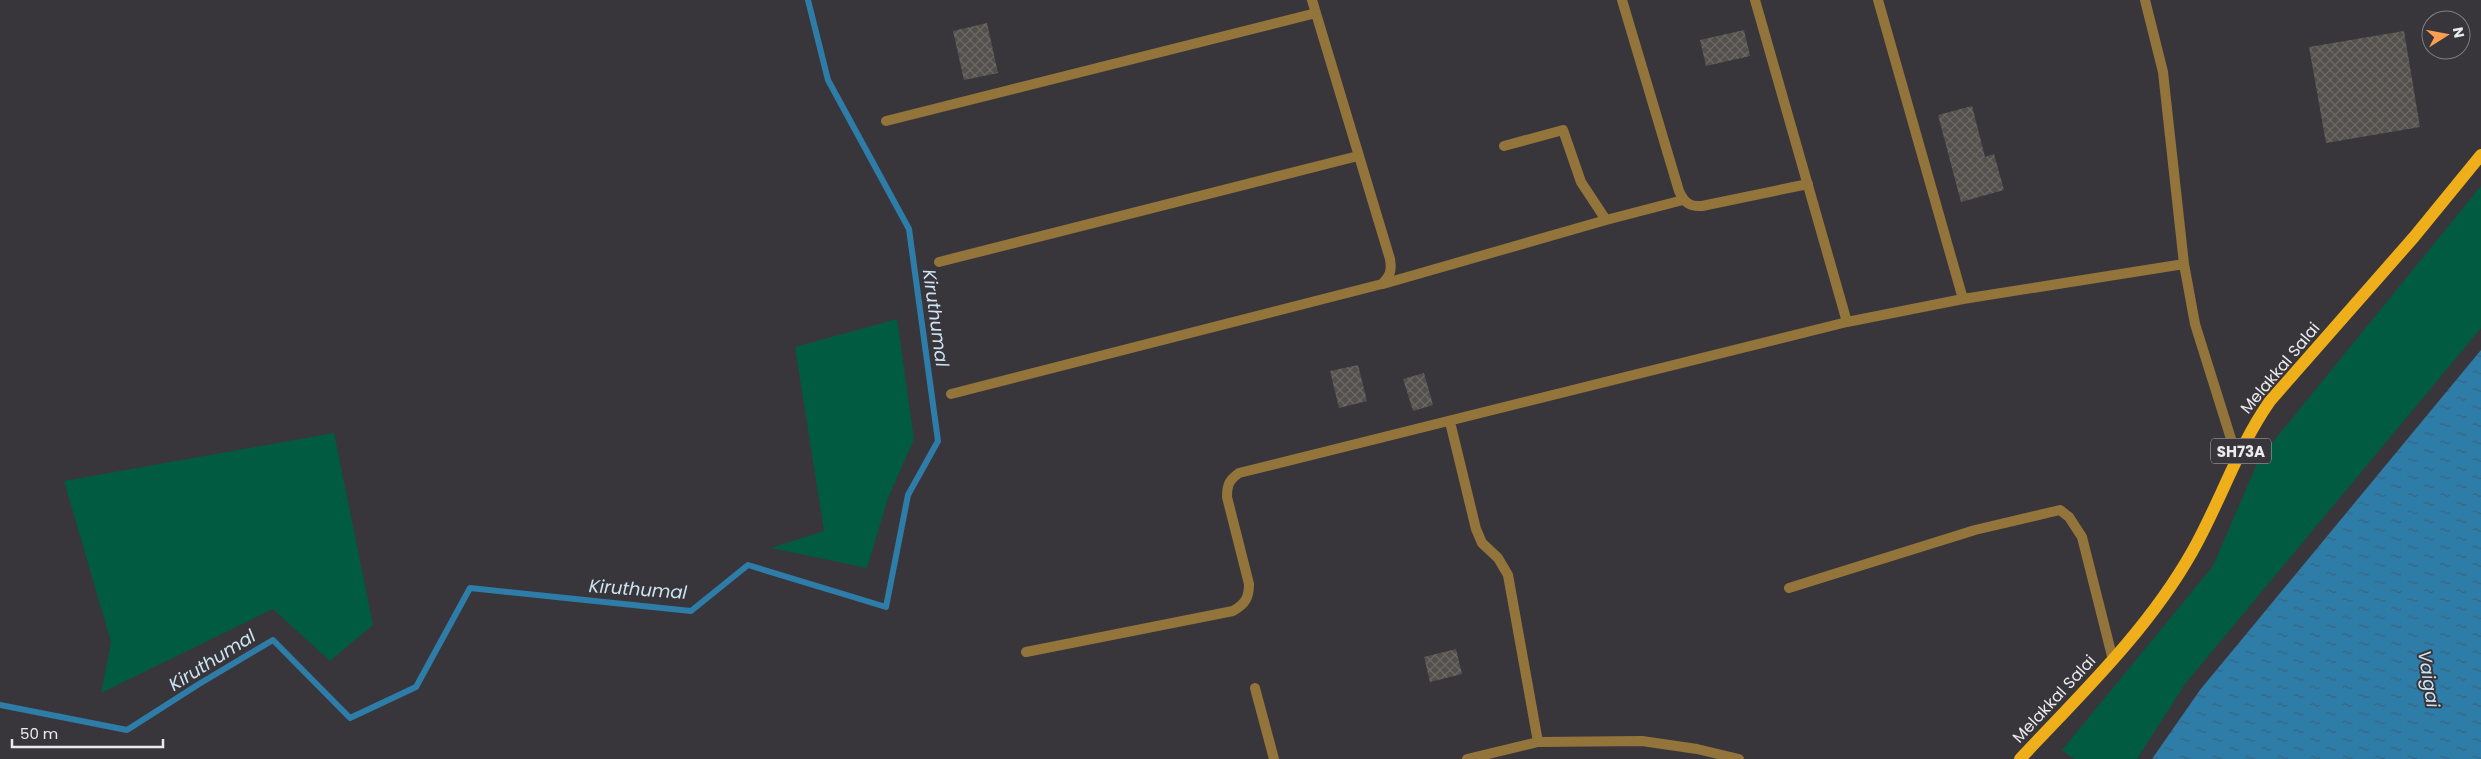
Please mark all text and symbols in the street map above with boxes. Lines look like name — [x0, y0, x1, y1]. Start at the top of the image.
north arrow — [2421, 10, 2471, 60]
text: N — [2448, 25, 2470, 40]
water label: Kiruthumal — [917, 268, 955, 369]
street label: Melakkal Salai — [2235, 317, 2325, 419]
road number: SH73A — [2211, 438, 2271, 464]
water label: Kiruthumal — [588, 573, 688, 605]
water label: Kiruthumal — [164, 623, 261, 697]
water label: Vaigai — [2412, 649, 2446, 710]
street label: Melakkal Salai — [2007, 650, 2101, 748]
scale bar — [12, 716, 164, 748]
text: 50 m — [20, 723, 58, 744]

